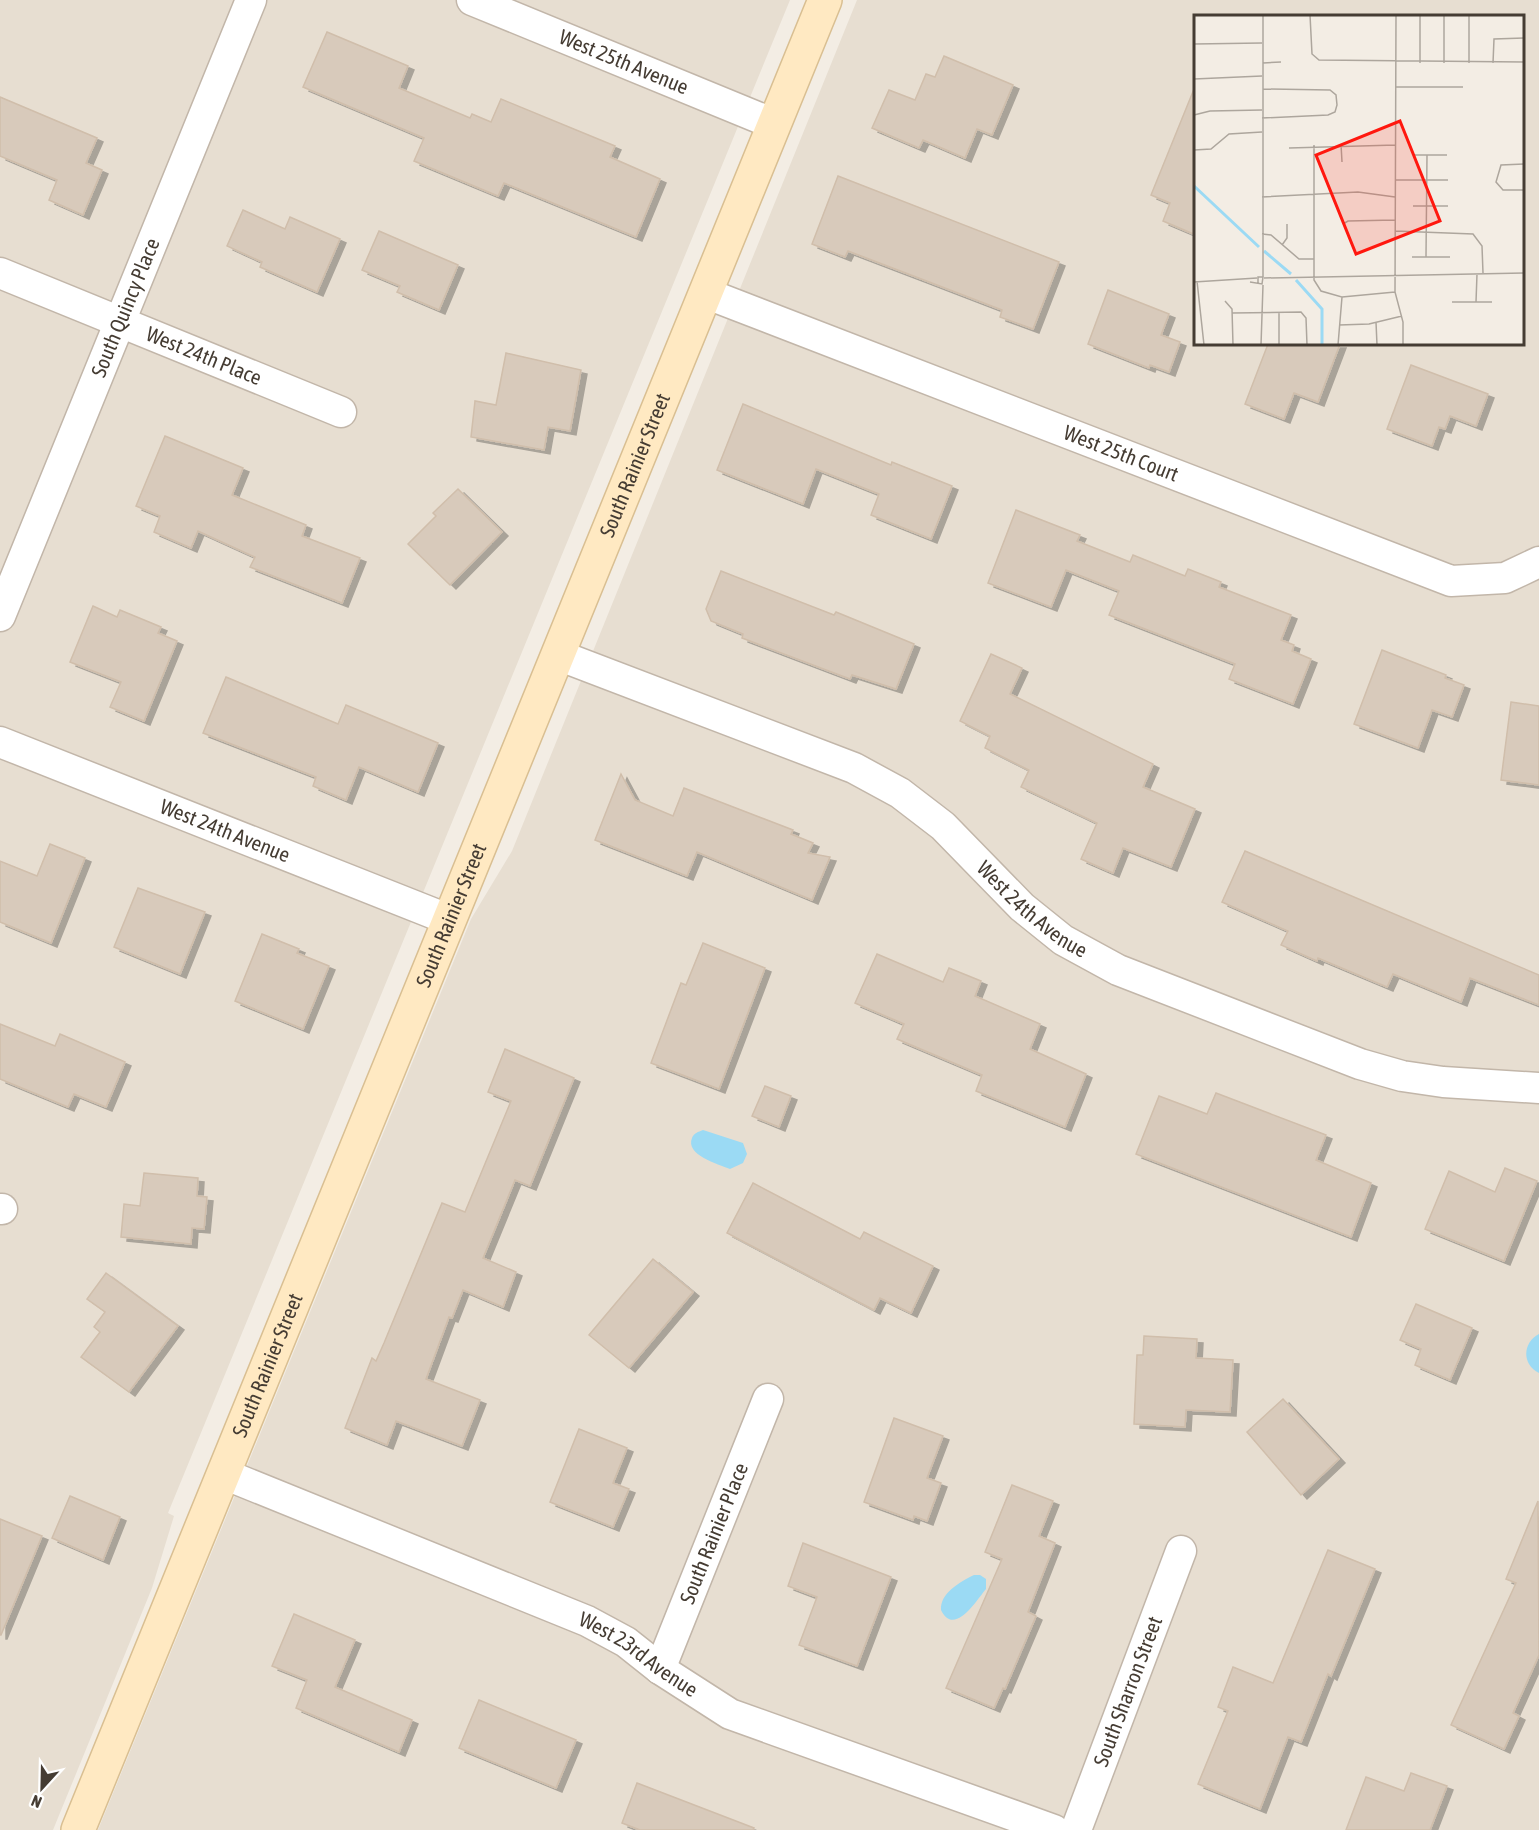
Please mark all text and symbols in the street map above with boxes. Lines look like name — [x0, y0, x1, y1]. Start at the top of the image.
inset map — [1194, 15, 1524, 345]
street label: West 25th Avenue — [556, 24, 692, 99]
street label: South Quincy Place — [86, 234, 164, 380]
street label: West 24th Place — [143, 321, 265, 389]
street label: South Rainier Street — [594, 390, 674, 540]
street label: West 25th Court — [1061, 420, 1182, 486]
street label: West 24th Avenue — [157, 794, 294, 867]
street label: South Rainier Street — [410, 840, 490, 990]
street label: West 24th Avenue — [973, 855, 1092, 962]
street label: South Rainier Street — [227, 1290, 307, 1440]
street label: South Rainier Place — [674, 1459, 752, 1607]
street label: West 23rd Avenue — [576, 1606, 703, 1701]
street label: South Sharron Street — [1088, 1613, 1166, 1769]
north arrow — [12, 1758, 72, 1818]
text: N — [29, 1792, 44, 1812]

